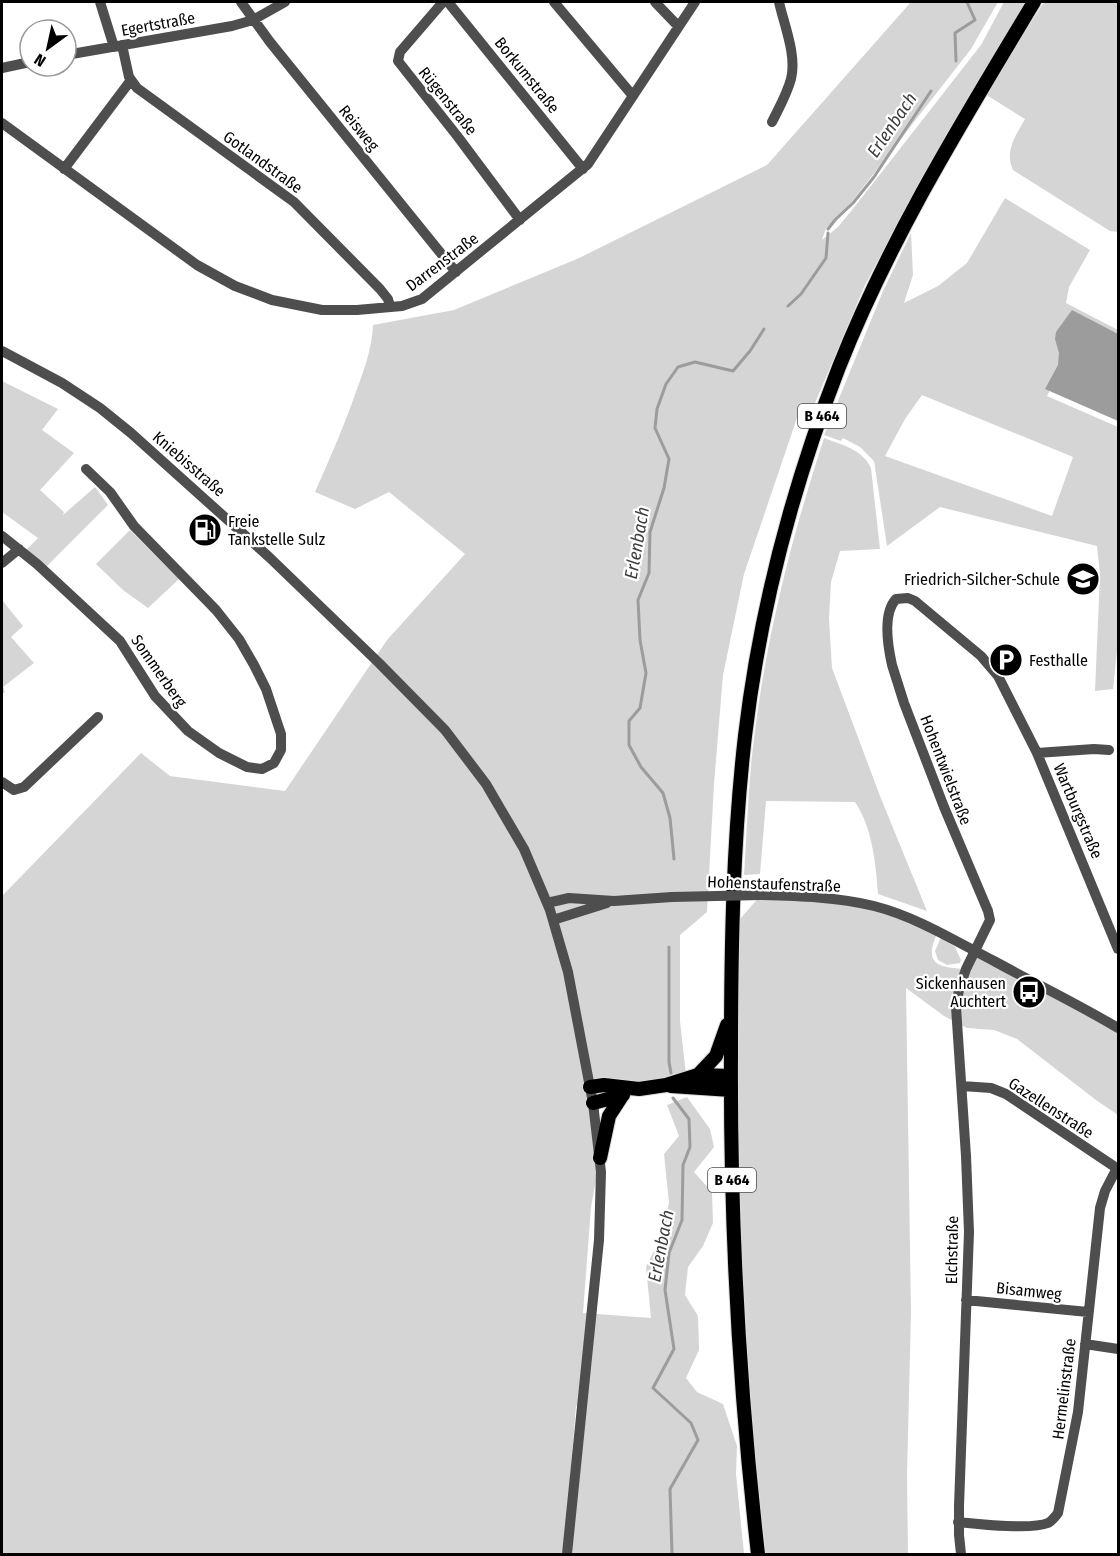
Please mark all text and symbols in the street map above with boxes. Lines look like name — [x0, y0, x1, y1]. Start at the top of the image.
street label: Egertstraße — [120, 8, 196, 40]
north arrow — [18, 18, 78, 78]
street label: Borkumstraße — [491, 33, 563, 117]
text: N — [31, 50, 49, 71]
street label: Rügenstraße — [415, 63, 481, 139]
water label: Erlenbach — [862, 89, 922, 161]
street label: Reisweg — [335, 101, 383, 155]
street label: Gotlandstraße — [220, 127, 306, 197]
street label: Darrenstraße — [402, 229, 482, 295]
road number: B 464 — [798, 404, 846, 428]
street label: Kniebisstraße — [149, 427, 229, 501]
water label: Erlenbach — [620, 505, 654, 581]
fuel station icon: Freie Tankstelle Sulz — [187, 512, 223, 548]
place label: Freie Tankstelle Sulz — [228, 512, 325, 549]
school or university icon: Friedrich-Silcher-Schule — [1065, 561, 1101, 597]
place label: Friedrich-Silcher-Schule — [904, 570, 1060, 589]
street label: Sommerberg — [127, 631, 191, 711]
parking icon: Festhalle — [988, 642, 1024, 678]
place label: Festhalle — [1029, 651, 1088, 670]
street label: Hohentwielstraße — [916, 712, 976, 828]
street label: Wartburgstraße — [1049, 761, 1107, 861]
street label: Hohenstaufenstraße — [707, 872, 841, 896]
place label: Sickenhausen Auchtert — [916, 974, 1007, 1011]
bus stop icon: Sickenhausen Auchtert — [1011, 974, 1047, 1010]
street label: Gazellenstraße — [1005, 1074, 1097, 1143]
road number: B 464 — [708, 1168, 756, 1192]
water label: Erlenbach — [643, 1208, 679, 1284]
street label: Elchstraße — [942, 1216, 962, 1284]
street label: Bisamweg — [995, 1278, 1063, 1304]
street label: Hermelinstraße — [1048, 1337, 1080, 1441]

